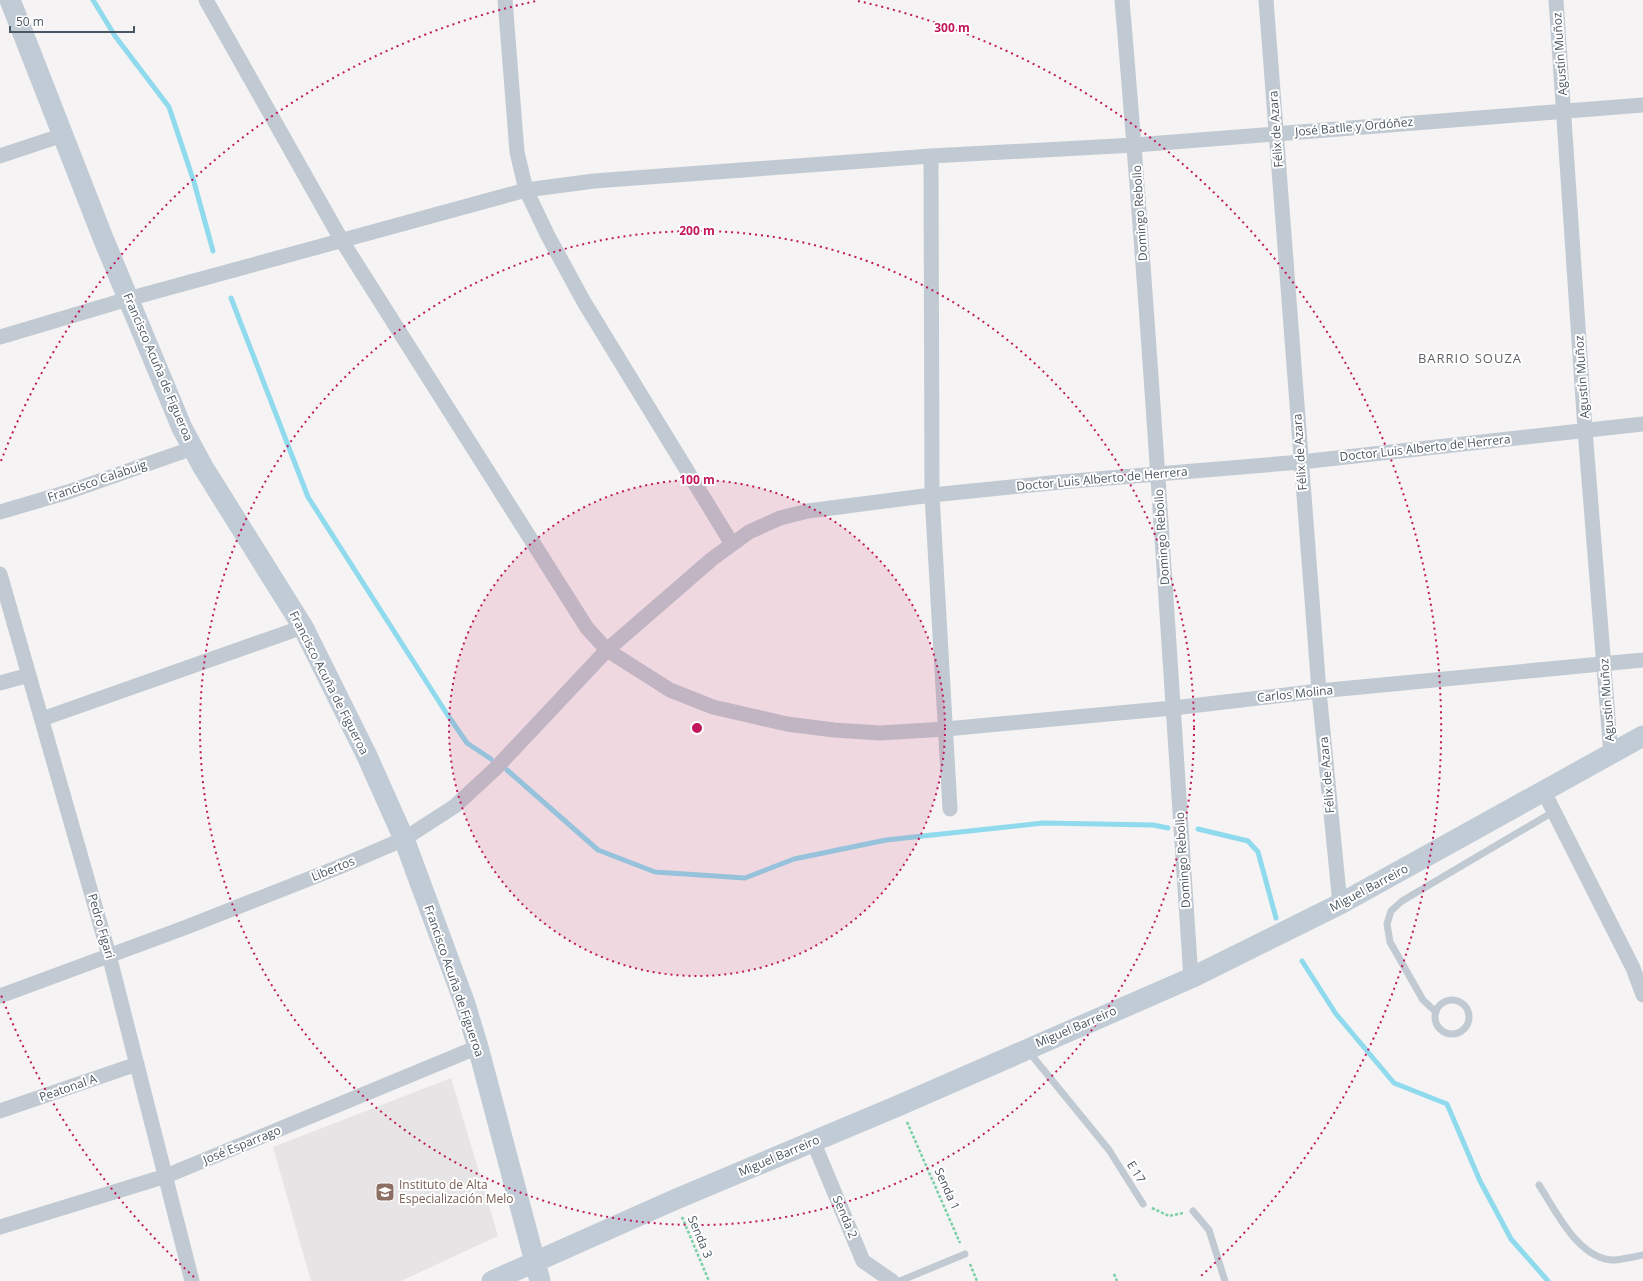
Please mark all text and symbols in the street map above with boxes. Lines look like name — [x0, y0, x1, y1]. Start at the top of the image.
scale bar — [10, 8, 134, 34]
street label: Agustín Muñoz — [1548, 12, 1571, 96]
text: 50 m — [16, 13, 44, 30]
text: 300 m — [934, 19, 970, 36]
street label: Félix de Azara — [1264, 90, 1287, 168]
street label: José Batlle y Ordóñez — [1293, 113, 1414, 140]
street label: Domingo Rebollo — [1128, 164, 1151, 262]
text: 200 m — [679, 222, 715, 239]
street label: Francisco Acuña de Figueroa — [119, 290, 197, 443]
street label: Agustín Muñoz — [1570, 335, 1593, 419]
district label: BARRIO SOUZA — [1418, 349, 1522, 367]
street label: Félix de Azara — [1288, 413, 1311, 491]
street label: Doctor Luis Alberto de Herrera — [1339, 430, 1511, 465]
street label: Francisco Calabuig — [45, 455, 149, 505]
street label: Doctor Luis Alberto de Herrera — [1016, 463, 1188, 494]
text: 100 m — [679, 471, 715, 488]
street label: Domingo Rebollo — [1150, 488, 1173, 586]
street label: Francisco Acuña de Figueroa — [286, 608, 373, 758]
street label: Agustín Muñoz — [1595, 658, 1618, 742]
street label: Carlos Molina — [1256, 681, 1334, 706]
centre of rings — [690, 721, 704, 735]
street label: Félix de Azara — [1315, 736, 1338, 814]
street label: Domingo Rebollo — [1171, 811, 1194, 909]
street label: Libertos — [309, 852, 357, 885]
street label: Miguel Barreiro — [1326, 860, 1411, 915]
street label: Pedro Figari — [84, 891, 119, 960]
street label: Francisco Acuña de Figueroa — [420, 903, 488, 1059]
street label: Miguel Barreiro — [1033, 1002, 1119, 1051]
street label: Peatonal A — [37, 1070, 99, 1105]
street label: José Esparrago — [199, 1121, 283, 1168]
street label: Miguel Barreiro — [736, 1131, 822, 1180]
street label: E 17 — [1123, 1157, 1150, 1186]
street label: Senda 1 — [931, 1165, 964, 1213]
place label: Instituto de Alta Especialización Melo — [399, 1176, 514, 1207]
school or university icon: Instituto de Alta Especialización Melo — [374, 1181, 396, 1203]
street label: Senda 2 — [829, 1193, 862, 1241]
street label: Senda 3 — [684, 1213, 717, 1261]

